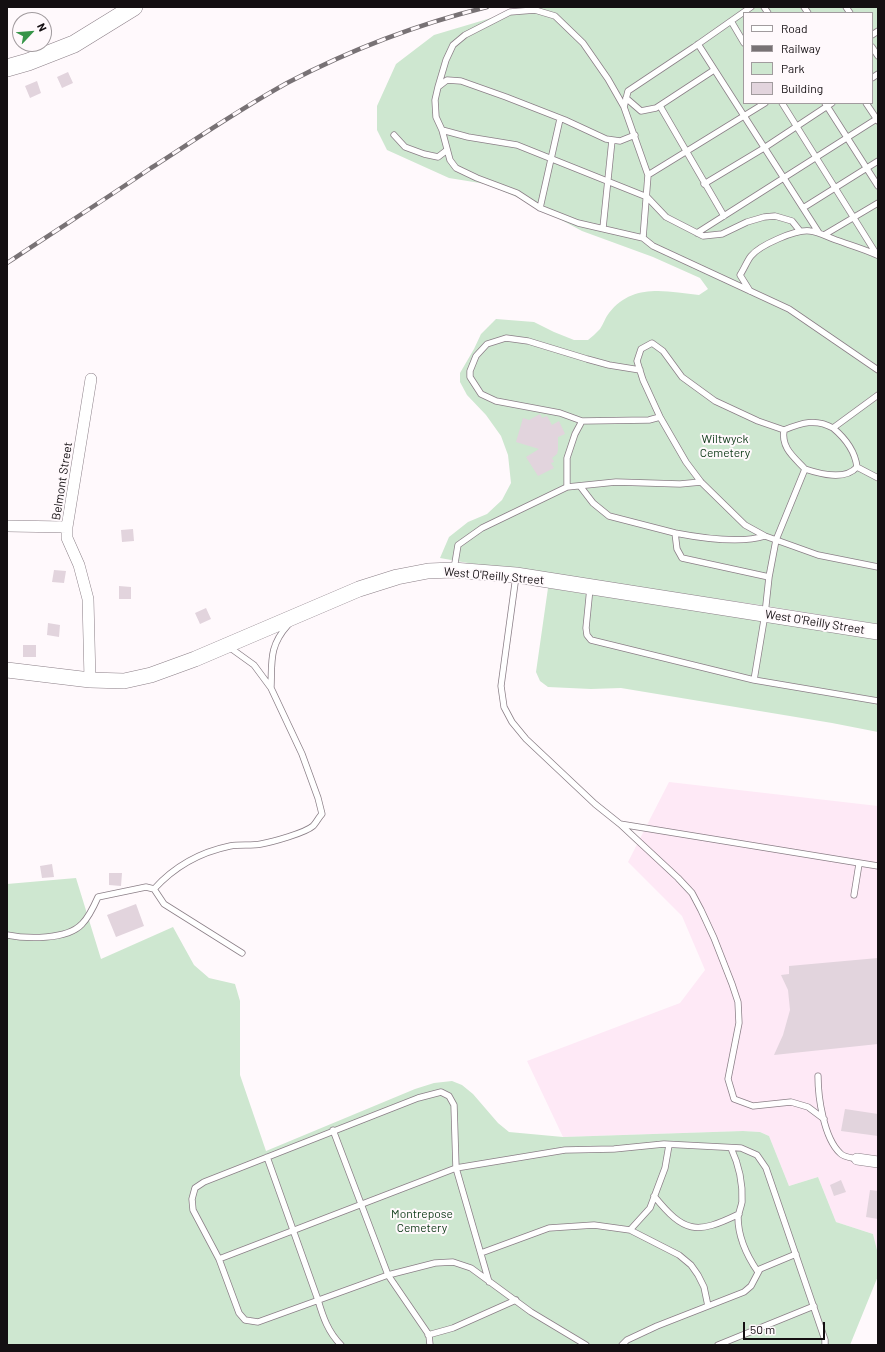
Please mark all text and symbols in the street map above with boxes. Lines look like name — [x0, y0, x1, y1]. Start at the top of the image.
north arrow — [12, 12, 52, 52]
legend — [743, 12, 873, 104]
text: N — [35, 21, 50, 33]
text: Road — [781, 21, 808, 35]
text: Railway — [781, 41, 820, 55]
text: Park — [781, 61, 805, 75]
text: Building — [781, 81, 823, 95]
park label: Wiltwyck Cemetery — [700, 432, 750, 460]
street label: Belmont Street — [49, 441, 75, 521]
street label: West O'Reilly Street — [443, 564, 545, 588]
street label: West O'Reilly Street — [764, 607, 866, 637]
park label: Montrepose Cemetery — [391, 1207, 453, 1235]
scale bar — [745, 1314, 827, 1340]
text: 50 m — [750, 1322, 775, 1336]

